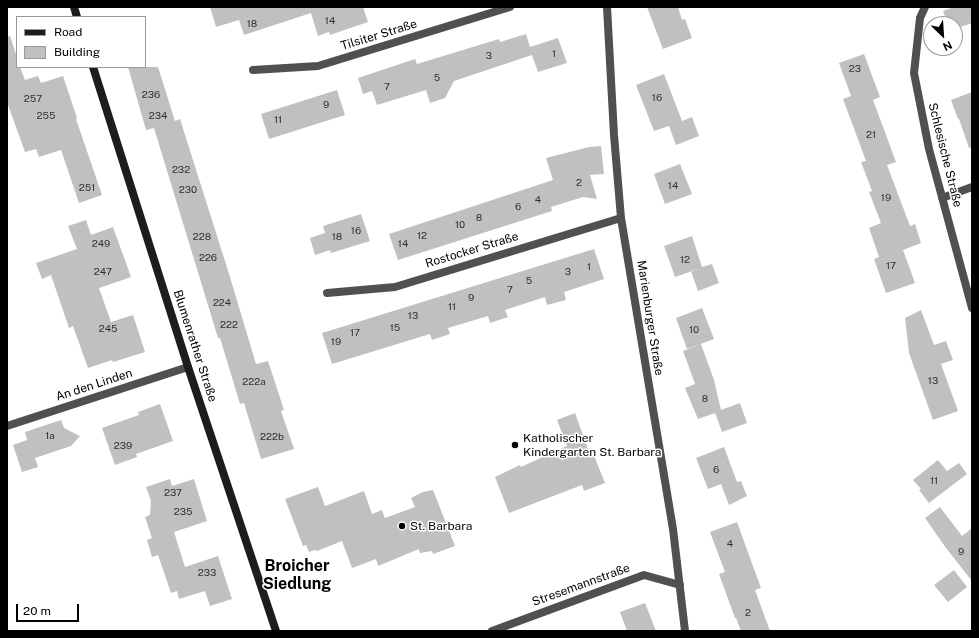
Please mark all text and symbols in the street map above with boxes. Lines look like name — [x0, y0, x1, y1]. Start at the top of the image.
house number: 14 — [325, 15, 335, 27]
legend — [16, 16, 146, 68]
north arrow — [923, 16, 963, 56]
street label: Tilsiter Straße — [339, 17, 419, 53]
house number: 18 — [247, 18, 257, 30]
text: Road — [54, 25, 82, 39]
text: N — [941, 39, 954, 53]
text: Building — [54, 45, 100, 59]
house number: 1 — [552, 48, 556, 60]
house number: 3 — [486, 50, 492, 62]
house number: 23 — [849, 63, 861, 75]
house number: 5 — [434, 72, 440, 84]
house number: 7 — [384, 81, 390, 93]
house number: 236 — [142, 89, 160, 101]
house number: 16 — [652, 92, 662, 104]
house number: 257 — [24, 93, 42, 105]
house number: 9 — [323, 99, 329, 111]
street label: Schlesische Straße — [925, 101, 965, 209]
house number: 255 — [37, 110, 55, 122]
house number: 234 — [149, 110, 167, 122]
house number: 11 — [274, 114, 282, 126]
house number: 21 — [866, 129, 876, 141]
house number: 232 — [172, 164, 190, 176]
house number: 2 — [576, 177, 582, 189]
house number: 14 — [668, 180, 678, 192]
house number: 251 — [79, 182, 95, 194]
house number: 230 — [179, 184, 197, 196]
house number: 19 — [881, 192, 891, 204]
house number: 4 — [535, 194, 541, 206]
house number: 6 — [515, 201, 521, 213]
house number: 8 — [476, 212, 482, 224]
house number: 10 — [455, 219, 465, 231]
house number: 16 — [351, 225, 361, 237]
street label: Rostocker Straße — [424, 229, 520, 271]
house number: 12 — [417, 230, 427, 242]
house number: 228 — [193, 231, 211, 243]
house number: 18 — [332, 231, 342, 243]
house number: 249 — [92, 238, 110, 250]
house number: 14 — [398, 238, 408, 250]
house number: 226 — [199, 252, 217, 264]
house number: 12 — [680, 254, 690, 266]
street label: Marienburger Straße — [634, 259, 666, 377]
house number: 17 — [886, 260, 896, 272]
house number: 1 — [587, 261, 591, 273]
house number: 247 — [94, 266, 112, 278]
house number: 3 — [565, 266, 571, 278]
house number: 5 — [526, 275, 532, 287]
house number: 7 — [507, 284, 513, 296]
street label: Blumenrather Straße — [170, 288, 220, 404]
house number: 9 — [468, 292, 474, 304]
house number: 224 — [213, 297, 231, 309]
house number: 11 — [448, 301, 456, 313]
house number: 13 — [408, 310, 418, 322]
house number: 222 — [220, 319, 238, 331]
house number: 15 — [390, 322, 400, 334]
house number: 245 — [99, 323, 117, 335]
house number: 10 — [689, 324, 699, 336]
house number: 17 — [350, 327, 360, 339]
house number: 19 — [331, 336, 341, 348]
street label: An den Linden — [54, 366, 134, 404]
house number: 13 — [928, 375, 938, 387]
house number: 222a — [242, 376, 266, 388]
house number: 8 — [702, 393, 708, 405]
house number: 1a — [45, 430, 55, 442]
house number: 222b — [260, 431, 284, 443]
place label: Katholischer Kindergarten St. Barbara — [523, 431, 661, 459]
house number: 239 — [114, 440, 132, 452]
marker: Katholischer Kindergarten St. Barbara — [510, 440, 520, 450]
house number: 6 — [713, 464, 719, 476]
house number: 11 — [930, 475, 938, 487]
house number: 237 — [164, 487, 182, 499]
house number: 235 — [174, 506, 192, 518]
place label: St. Barbara — [410, 519, 472, 533]
marker: St. Barbara — [397, 521, 407, 531]
house number: 4 — [727, 538, 733, 550]
house number: 9 — [958, 546, 964, 558]
district label: Broicher Siedlung — [263, 556, 331, 594]
street label: Stresemannstraße — [530, 561, 632, 609]
house number: 233 — [198, 567, 216, 579]
scale bar — [18, 596, 81, 622]
text: 20 m — [23, 604, 51, 618]
house number: 2 — [745, 607, 751, 619]

